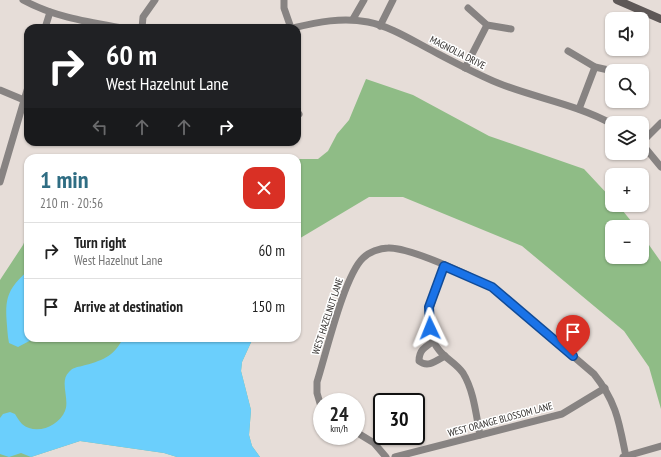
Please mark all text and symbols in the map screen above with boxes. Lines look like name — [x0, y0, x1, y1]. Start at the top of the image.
map controls — [605, 12, 649, 264]
button: sound — [605, 12, 649, 56]
street label: MAGNOLIA DRIVE — [428, 33, 488, 72]
text: 60 m — [106, 36, 157, 73]
icon: right — [40, 40, 92, 92]
button: search — [605, 64, 649, 108]
text: West Hazelnut Lane — [106, 72, 229, 95]
icon: left — [89, 116, 111, 138]
icon: ahead — [131, 116, 153, 138]
icon: ahead — [173, 116, 195, 138]
icon: right — [215, 116, 237, 138]
button: layers — [605, 116, 649, 160]
text: 1 min — [40, 164, 88, 195]
button: close — [243, 167, 285, 209]
button: + — [605, 168, 649, 212]
text: 210 m · 20:56 — [40, 195, 103, 212]
button: − — [605, 220, 649, 264]
text: Turn right — [74, 233, 126, 252]
icon: right — [40, 240, 62, 262]
text: 60 m — [259, 241, 285, 260]
text: West Hazelnut Lane — [74, 252, 163, 269]
street label: WEST HAZELNUT LANE — [309, 276, 346, 356]
icon: arrive — [40, 296, 62, 318]
text: Arrive at destination — [74, 297, 183, 316]
text: 150 m — [252, 297, 285, 316]
position arrow — [409, 307, 451, 349]
pin — [556, 315, 590, 356]
icon: arrive — [562, 321, 584, 343]
speed limit sign: 30 — [373, 393, 425, 445]
street label: WEST ORANGE BLOSSOM LANE — [446, 399, 554, 440]
text: 24 — [329, 401, 349, 427]
text: km/h — [330, 422, 348, 435]

